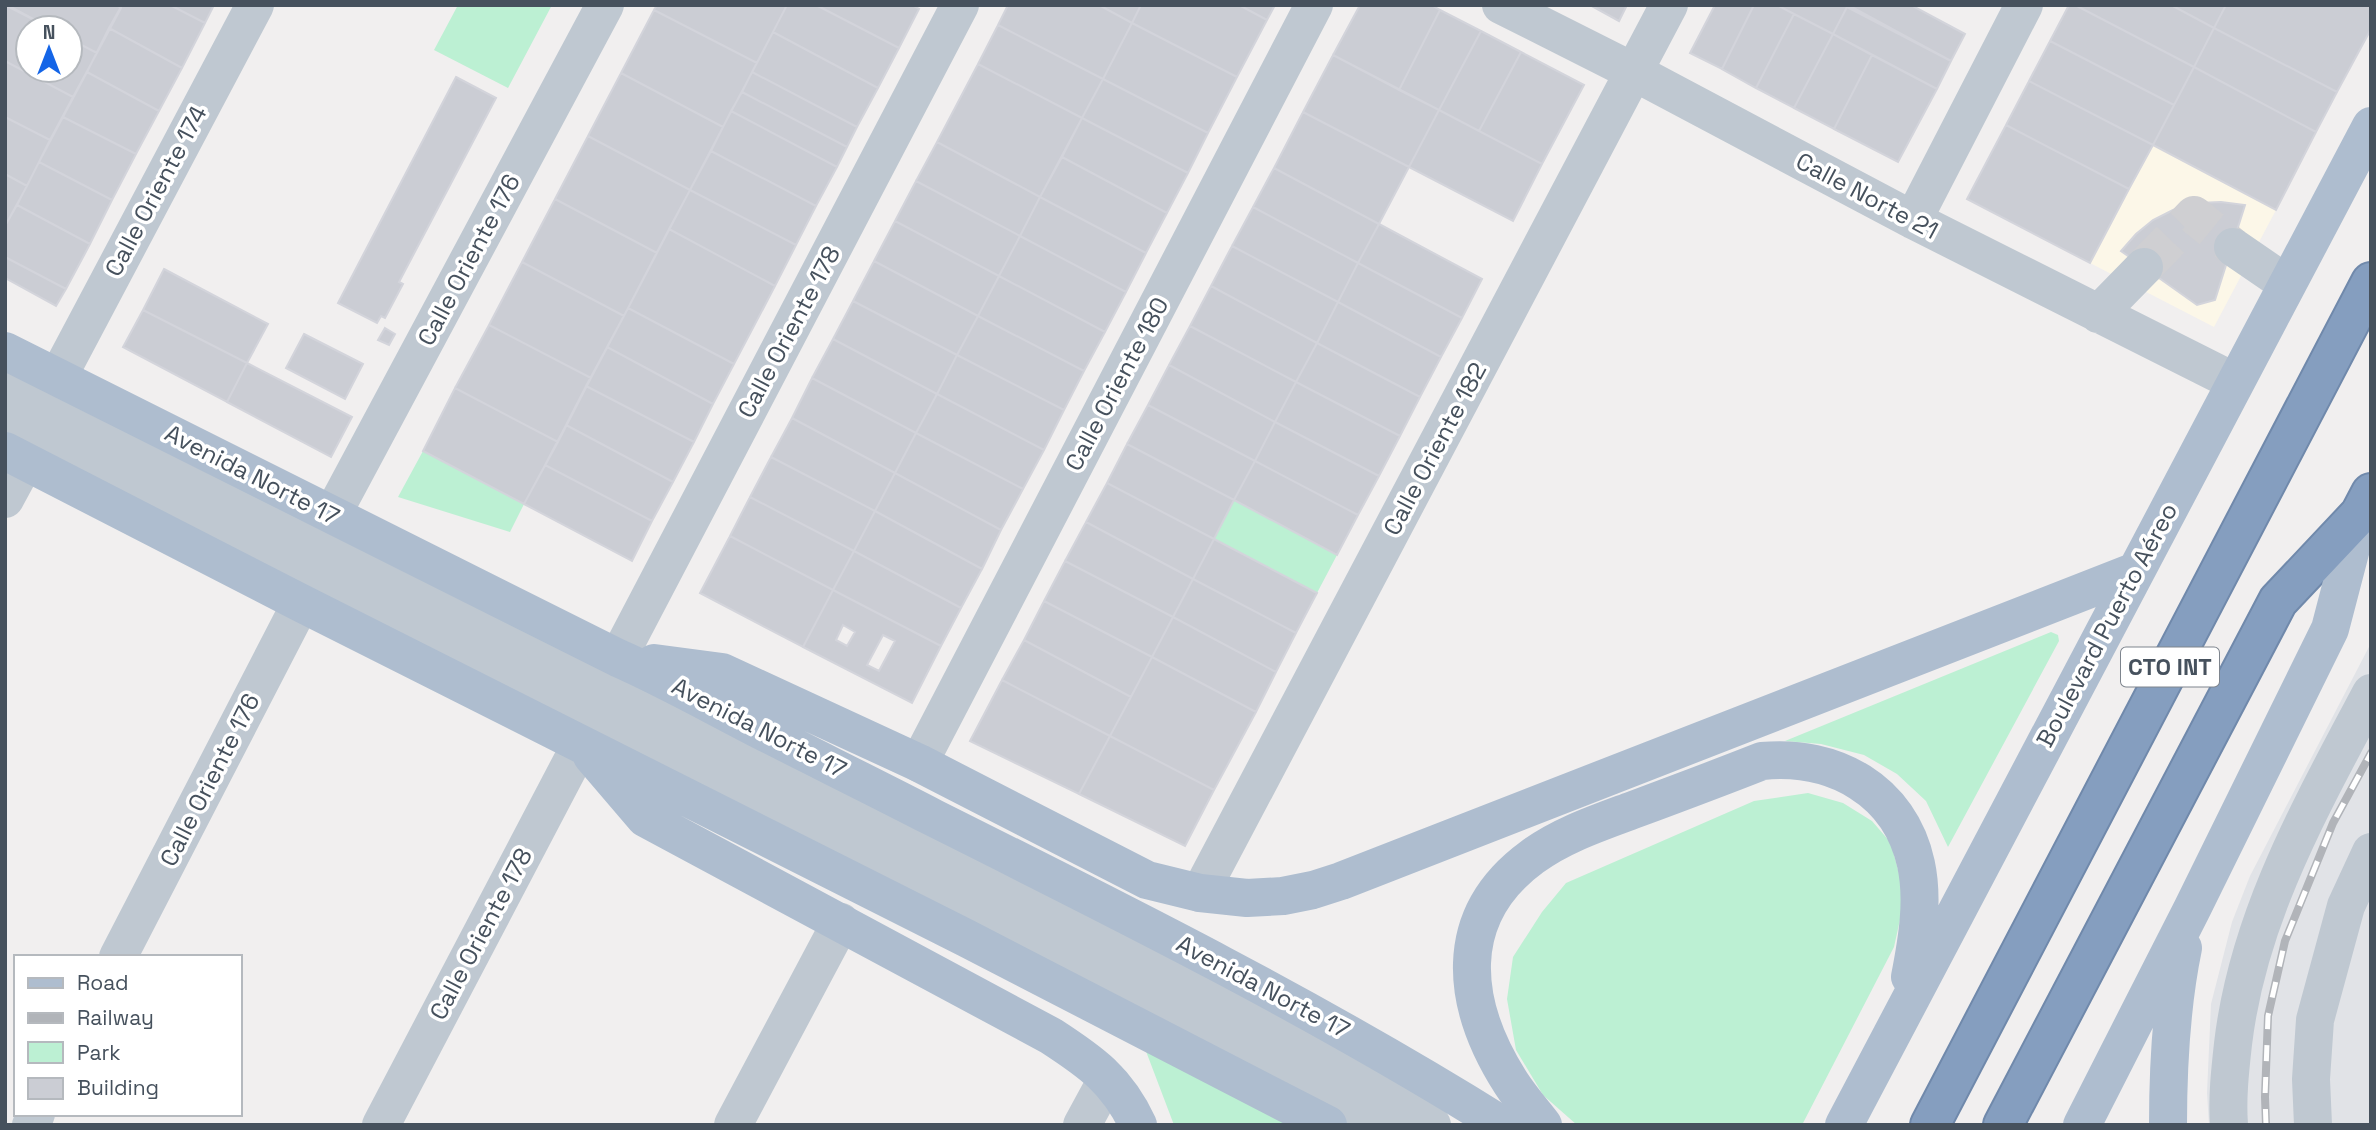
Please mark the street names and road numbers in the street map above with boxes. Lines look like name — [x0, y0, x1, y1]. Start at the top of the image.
street label: Calle Oriente 174 — [97, 100, 214, 282]
street label: Calle Norte 21 — [1791, 145, 1944, 246]
street label: Calle Oriente 176 — [410, 169, 527, 351]
street label: Calle Oriente 178 — [730, 240, 847, 423]
street label: Calle Oriente 180 — [1058, 292, 1175, 476]
street label: Calle Oriente 182 — [1376, 357, 1493, 541]
street label: Avenida Norte 17 — [160, 417, 345, 532]
street label: Boulevard Puerto Aéreo — [2029, 497, 2184, 752]
road number: CTO INT — [2121, 648, 2219, 687]
street label: Avenida Norte 17 — [667, 670, 852, 785]
street label: Calle Oriente 176 — [153, 688, 266, 871]
street label: Calle Oriente 178 — [422, 842, 539, 1025]
street label: Avenida Norte 17 — [1171, 928, 1355, 1045]

